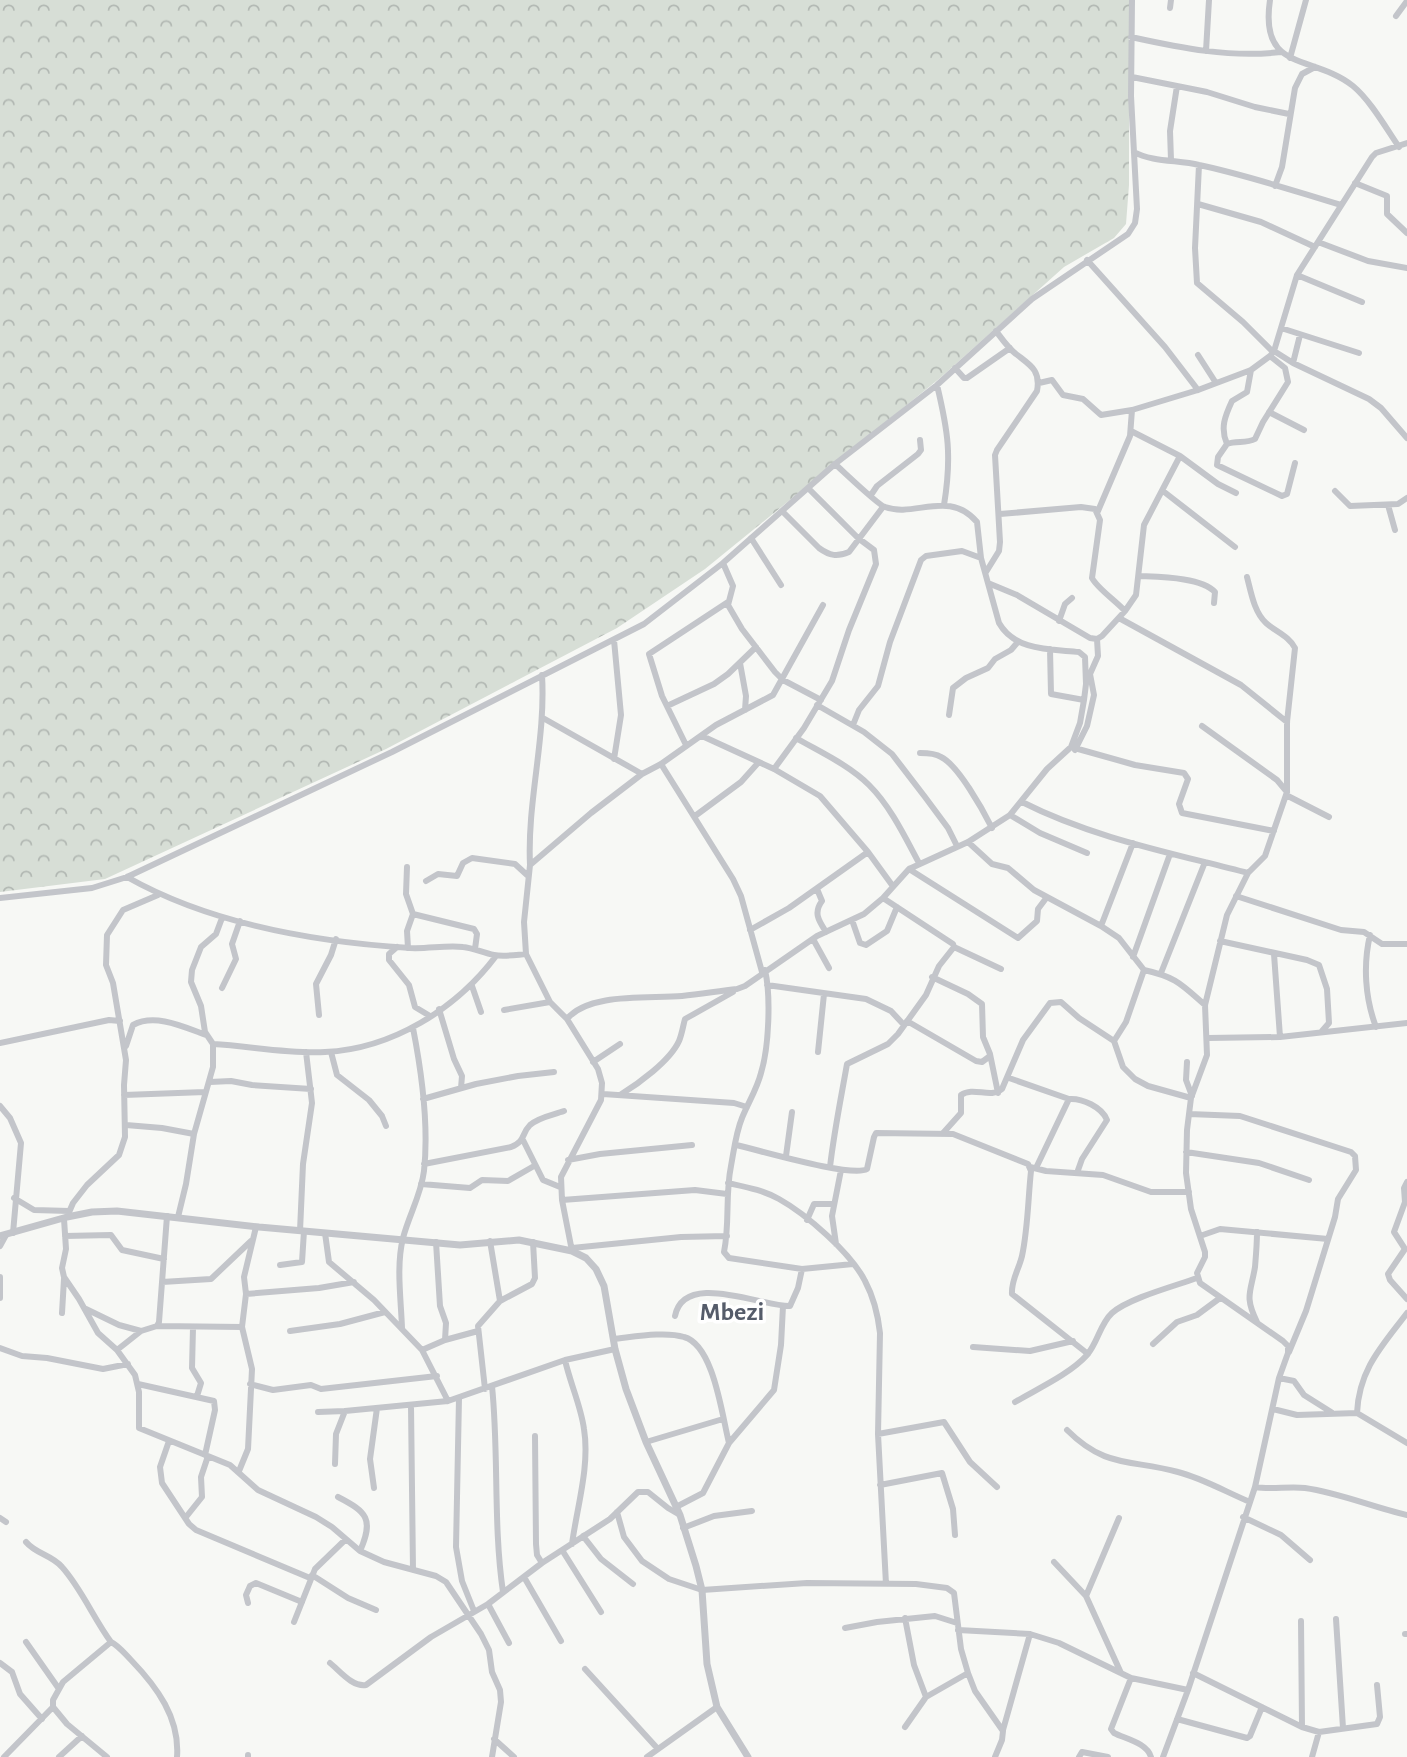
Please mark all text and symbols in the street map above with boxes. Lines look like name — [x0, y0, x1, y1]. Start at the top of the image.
district label: Mbezi — [700, 1299, 764, 1325]

